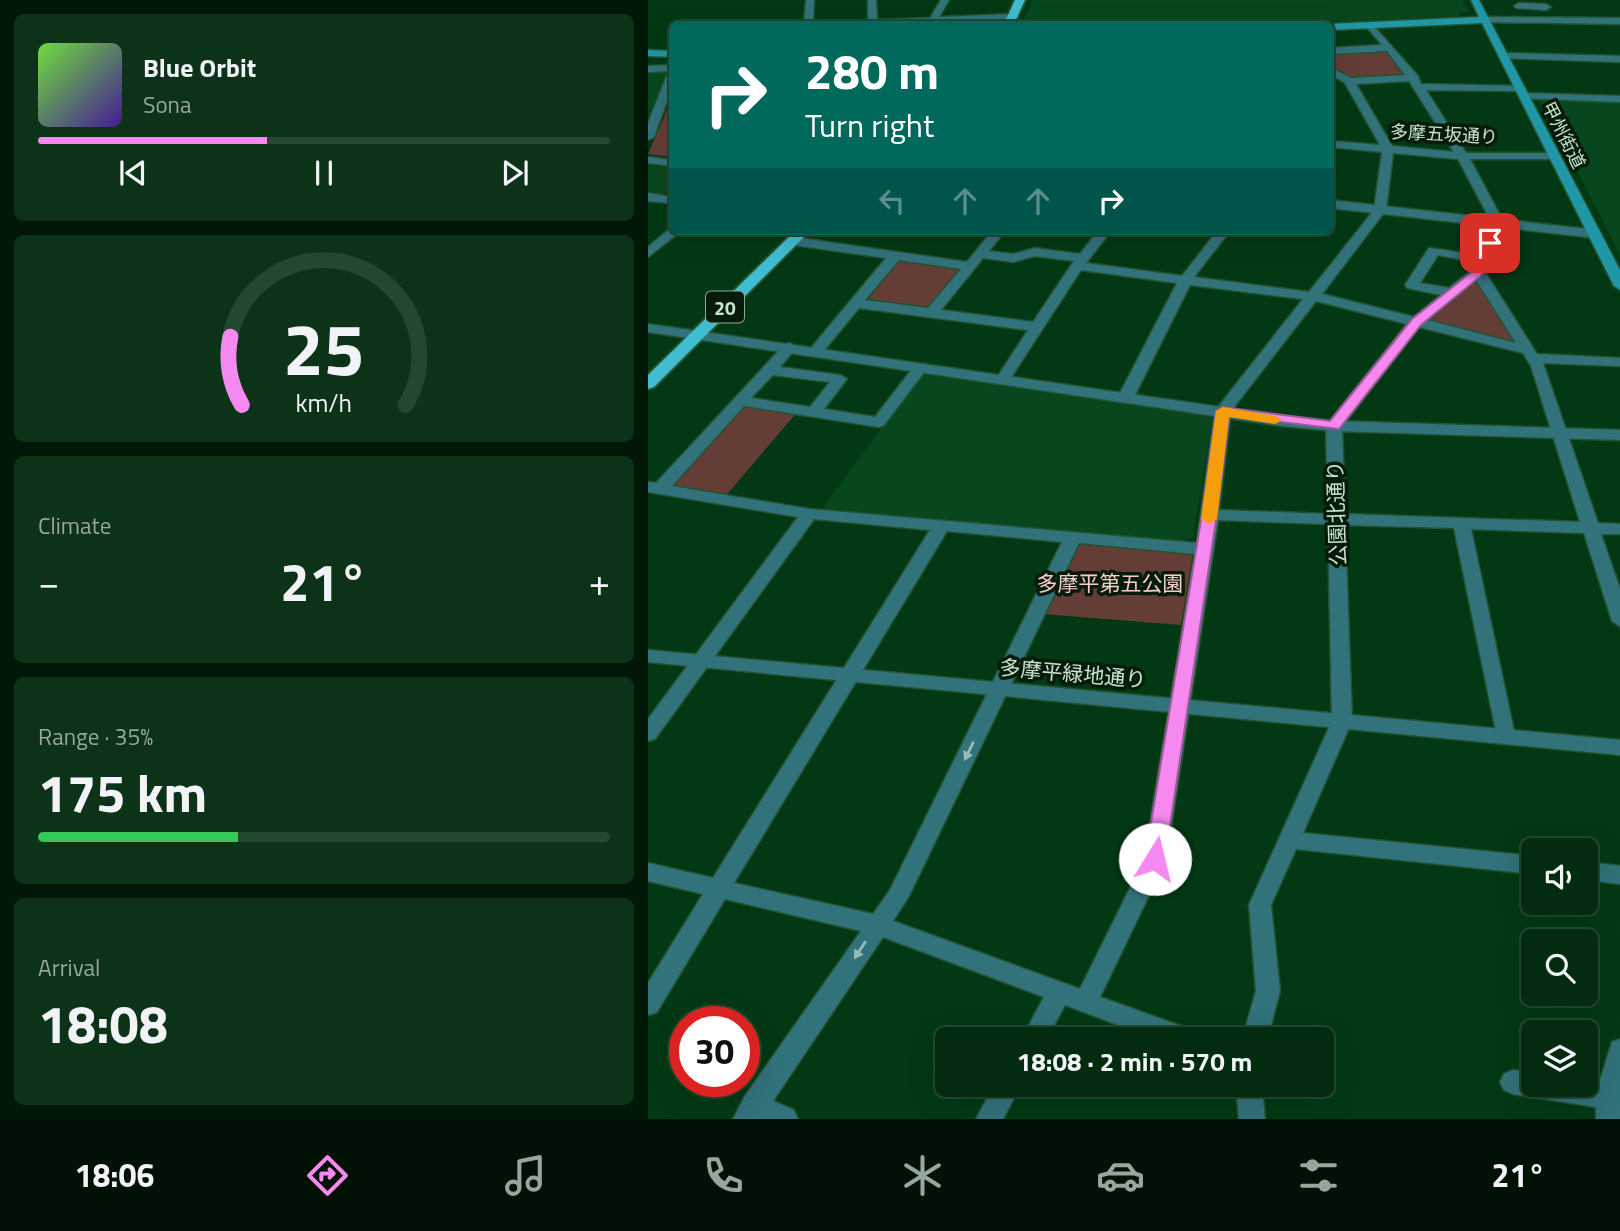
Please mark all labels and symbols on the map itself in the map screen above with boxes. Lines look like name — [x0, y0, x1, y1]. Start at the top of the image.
street label: 甲州街道 — [1536, 97, 1592, 173]
street label: 多摩五坂通り — [1389, 118, 1499, 150]
pin — [1460, 213, 1520, 273]
road number: 20 — [706, 292, 744, 322]
street label: 公園北通り — [1318, 460, 1354, 566]
park label: 多摩平第五公園 — [1037, 567, 1184, 599]
street label: 多摩平緑地通り — [998, 651, 1148, 695]
one-way arrow — [963, 741, 974, 761]
position arrow — [1118, 822, 1192, 896]
one-way arrow — [854, 941, 867, 960]
speed limit sign: 30 — [669, 1006, 760, 1097]

